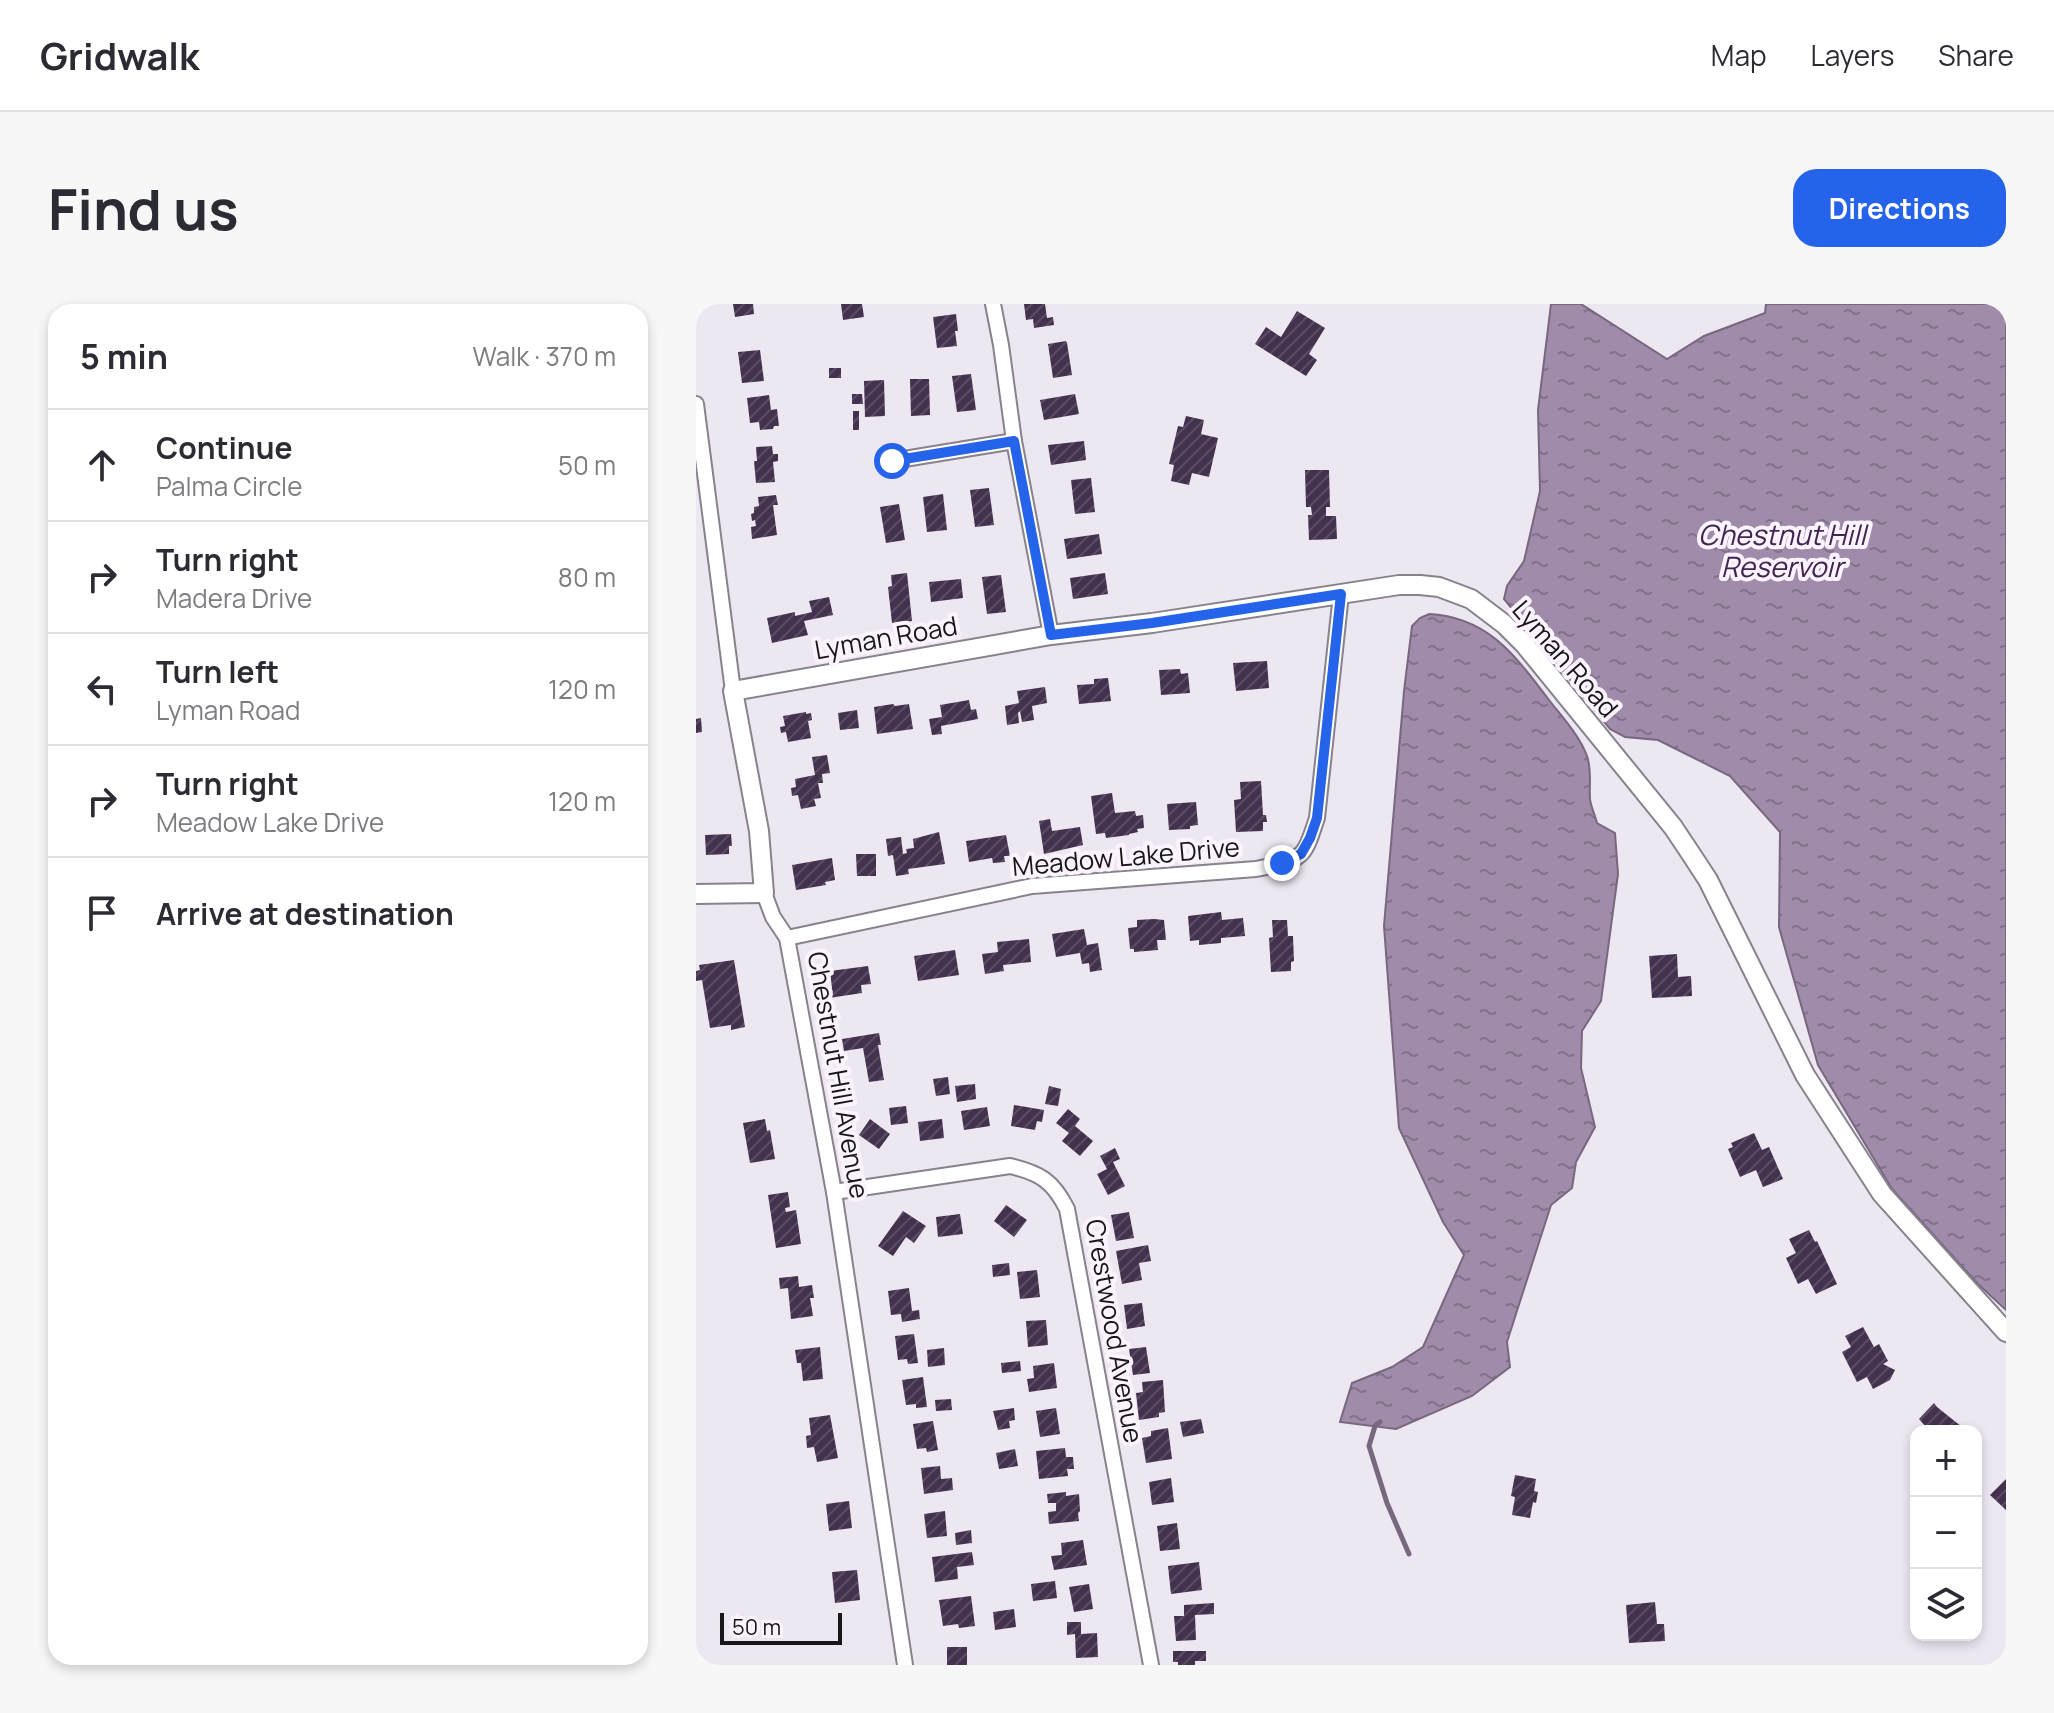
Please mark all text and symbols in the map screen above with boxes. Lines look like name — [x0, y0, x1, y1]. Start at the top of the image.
text: Gridwalk — [40, 29, 199, 81]
text: Map — [1711, 36, 1767, 74]
text: Layers — [1811, 36, 1894, 74]
text: Share — [1938, 36, 2014, 74]
button: Directions — [1793, 169, 2006, 247]
text: Find us — [48, 170, 239, 247]
text: 5 min — [80, 333, 168, 379]
text: Walk · 370 m — [473, 338, 616, 374]
text: Continue — [156, 427, 292, 468]
icon: ahead — [80, 443, 124, 487]
route start — [874, 443, 910, 479]
text: 50 m — [558, 447, 616, 483]
text: Palma Circle — [156, 468, 302, 504]
water label: Chestnut Hill Reservoir — [1698, 515, 1869, 585]
text: Turn right — [156, 539, 299, 580]
icon: right — [80, 555, 124, 599]
text: 80 m — [558, 559, 616, 595]
text: Madera Drive — [156, 580, 312, 616]
street label: Lyman Road — [1505, 592, 1627, 725]
street label: Lyman Road — [812, 607, 960, 667]
text: Turn left — [156, 651, 279, 692]
icon: left — [80, 667, 124, 711]
text: 120 m — [548, 671, 616, 707]
text: Lyman Road — [156, 692, 300, 728]
text: Turn right — [156, 763, 299, 804]
icon: right — [80, 779, 124, 823]
text: 120 m — [548, 783, 616, 819]
text: Meadow Lake Drive — [156, 804, 384, 840]
street label: Meadow Lake Drive — [1011, 828, 1241, 884]
route end — [1264, 845, 1300, 881]
icon: arrive — [80, 891, 124, 935]
text: Arrive at destination — [156, 893, 454, 934]
street label: Chestnut Hill Avenue — [800, 949, 878, 1201]
street label: Crestwood Avenue — [1078, 1216, 1152, 1446]
map controls — [1910, 1425, 1982, 1641]
button: + — [1910, 1425, 1982, 1497]
button: − — [1910, 1497, 1982, 1569]
button: layers — [1910, 1569, 1982, 1641]
scale bar — [720, 1609, 842, 1645]
text: 50 m — [732, 1612, 781, 1642]

